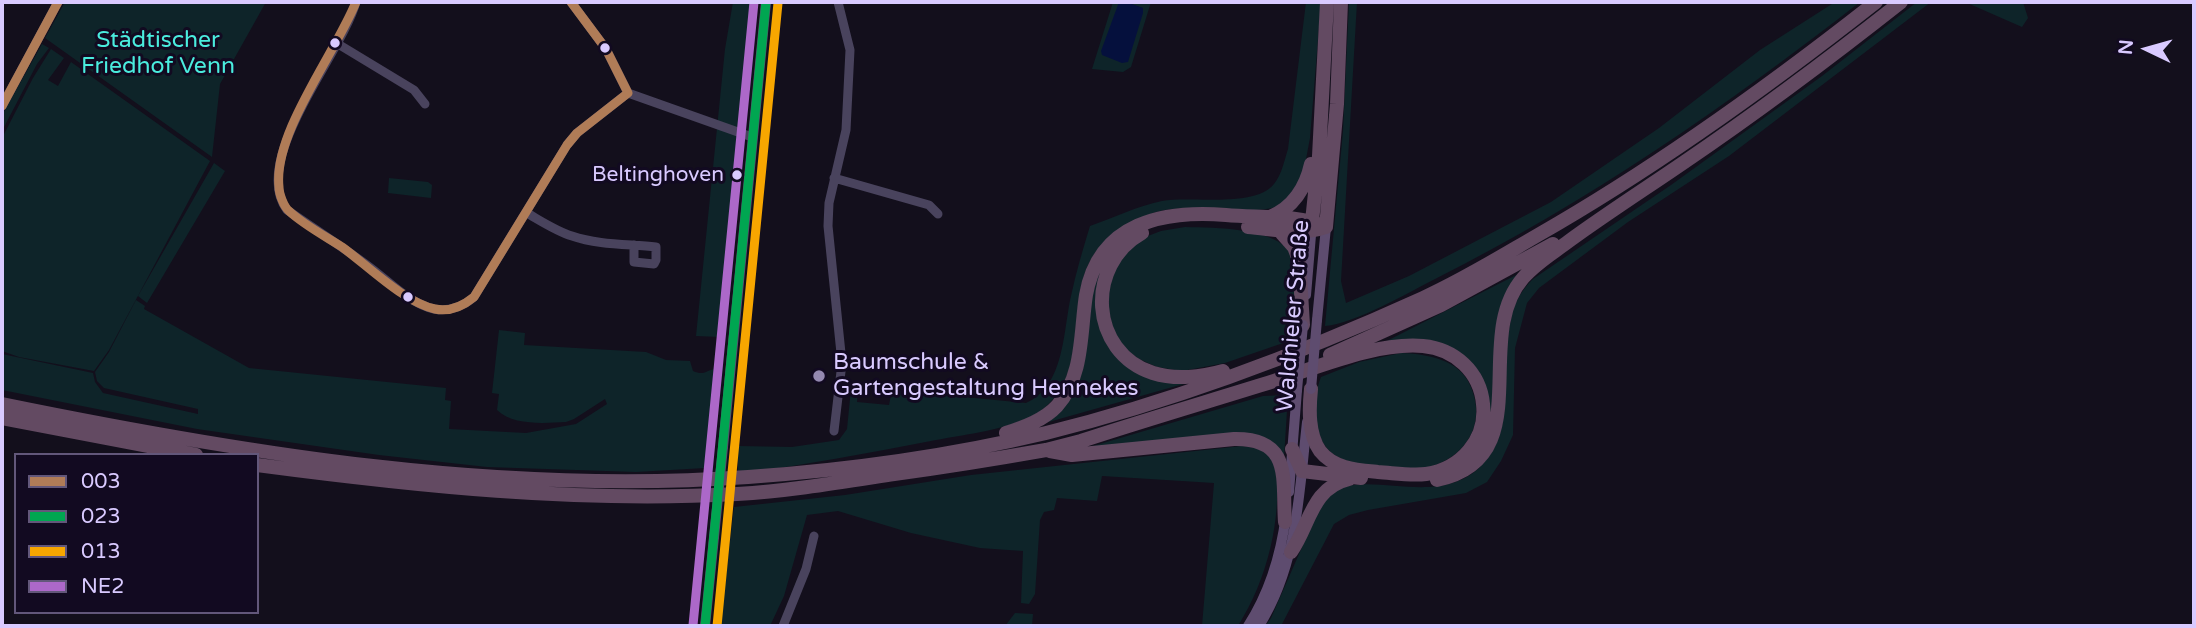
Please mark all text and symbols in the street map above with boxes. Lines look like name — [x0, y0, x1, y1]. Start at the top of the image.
north arrow — [2112, 14, 2182, 84]
park label: Städtischer Friedhof Venn — [81, 27, 235, 81]
unlabelled marker — [328, 36, 342, 50]
text: N — [2114, 39, 2138, 56]
unlabelled marker — [598, 41, 612, 55]
place label: Beltinghoven — [592, 162, 724, 188]
marker: Beltinghoven — [730, 168, 744, 182]
street label: Waldnieler Straße — [1272, 219, 1316, 413]
unlabelled marker — [401, 290, 415, 304]
place label: Baumschule & Gartengestaltung Hennekes — [833, 349, 1138, 403]
marker: Baumschule & Gartengestaltung Hennekes — [811, 368, 827, 384]
legend — [14, 453, 259, 614]
text: 003 — [81, 469, 121, 494]
text: 023 — [81, 504, 121, 529]
text: 013 — [81, 539, 121, 564]
text: NE2 — [81, 574, 124, 599]

